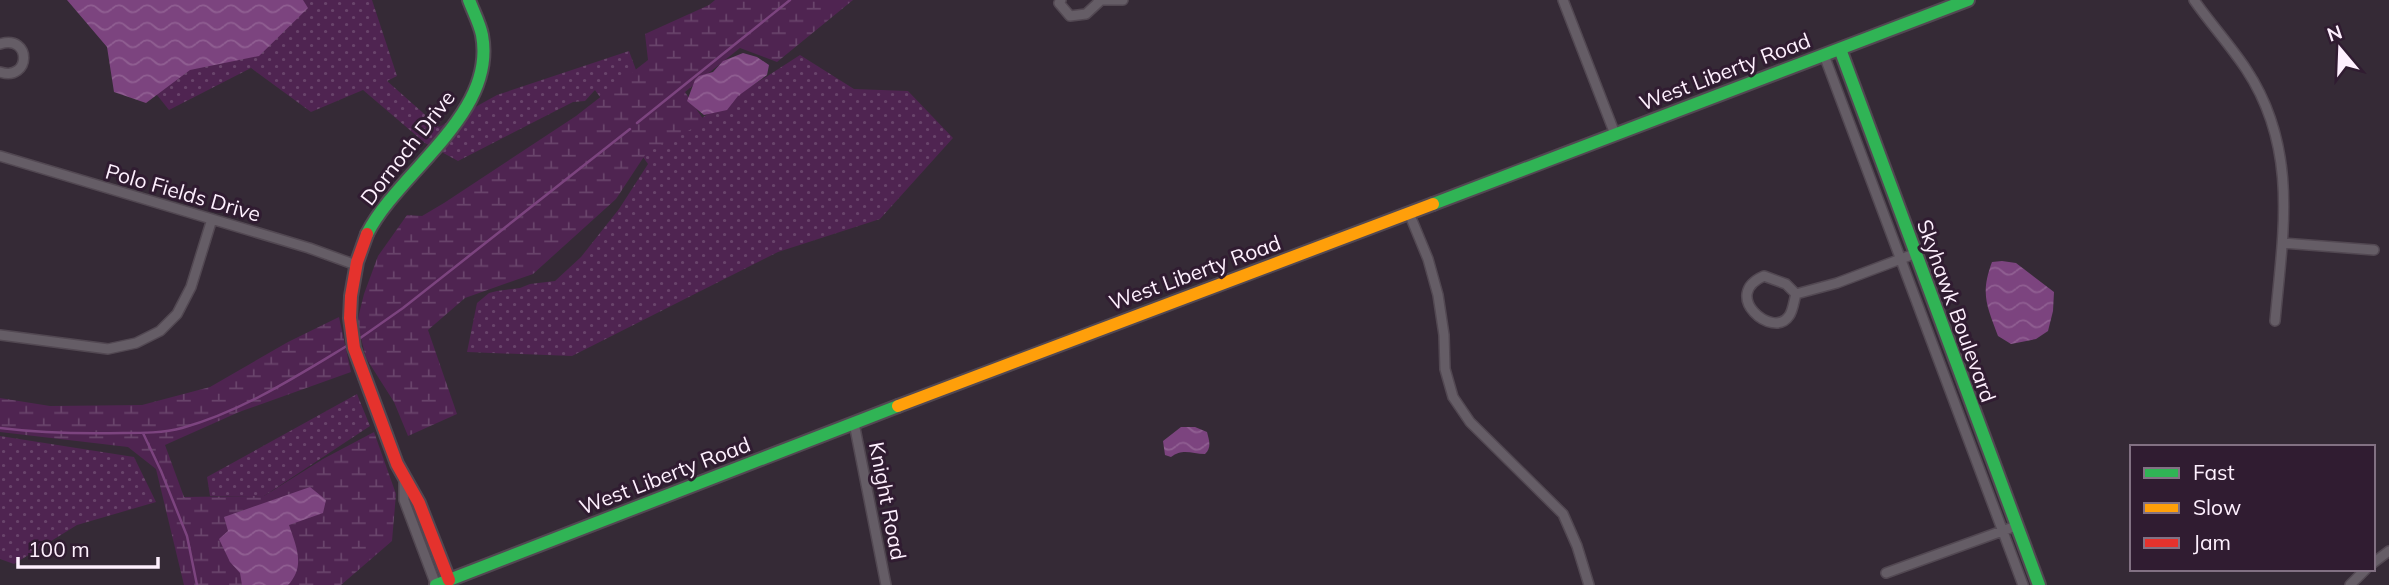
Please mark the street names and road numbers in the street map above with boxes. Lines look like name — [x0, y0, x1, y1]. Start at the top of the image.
street label: West Liberty Road — [1636, 27, 1814, 116]
street label: Dornoch Drive — [354, 85, 460, 210]
street label: Polo Fields Drive — [103, 157, 264, 227]
street label: Skyhawk Boulevard — [1912, 216, 2002, 405]
street label: West Liberty Road — [1105, 229, 1284, 315]
street label: West Liberty Road — [576, 431, 754, 520]
street label: Knight Road — [864, 439, 912, 562]

